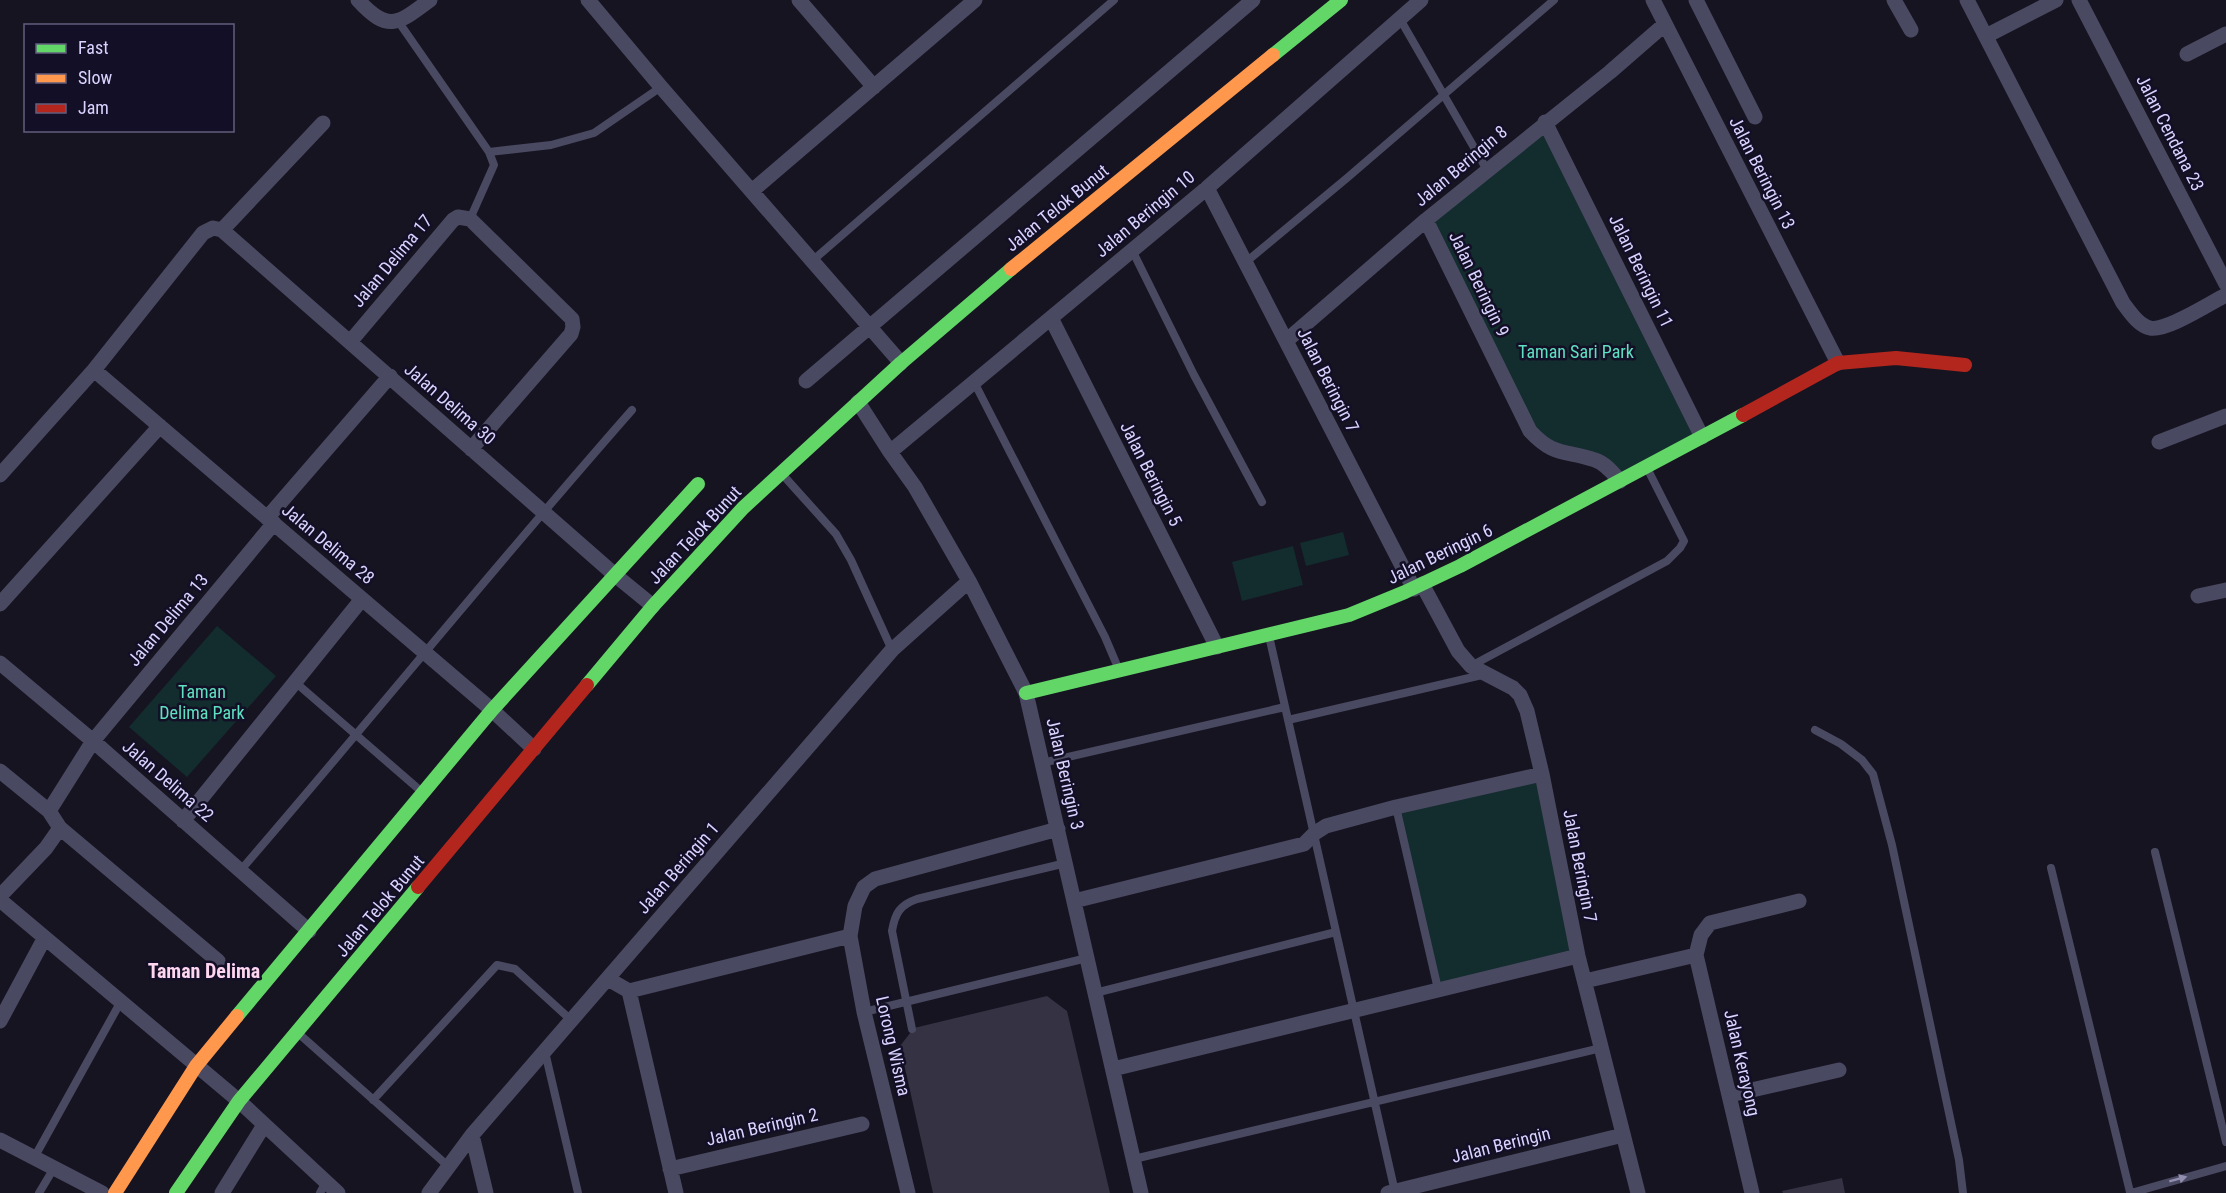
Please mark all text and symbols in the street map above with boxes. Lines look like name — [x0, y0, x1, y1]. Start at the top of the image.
legend — [24, 24, 234, 132]
text: Fast — [78, 37, 109, 58]
text: Slow — [78, 67, 113, 88]
street label: Jalan Cendana 23 — [2132, 71, 2209, 194]
text: Jam — [78, 97, 109, 118]
street label: Jalan Beringin 13 — [1725, 113, 1800, 232]
street label: Jalan Beringin 8 — [1410, 121, 1511, 210]
street label: Jalan Telok Bunut — [1001, 160, 1112, 255]
street label: Jalan Beringin 10 — [1091, 166, 1199, 261]
street label: Jalan Delima 17 — [347, 210, 436, 311]
street label: Jalan Beringin 11 — [1605, 211, 1678, 331]
street label: Jalan Beringin 9 — [1445, 228, 1514, 340]
street label: Jalan Beringin 7 — [1293, 324, 1364, 436]
park label: Taman Sari Park — [1518, 341, 1634, 362]
street label: Jalan Delima 30 — [400, 358, 500, 449]
street label: Jalan Beringin 5 — [1116, 418, 1187, 530]
street label: Jalan Telok Bunut — [644, 481, 745, 588]
street label: Jalan Delima 28 — [278, 499, 379, 588]
street label: Jalan Beringin 6 — [1384, 519, 1496, 588]
street label: Jalan Delima 13 — [123, 569, 212, 670]
park label: Taman Delima Park — [159, 681, 245, 723]
street label: Jalan Beringin 3 — [1042, 716, 1089, 832]
street label: Jalan Delima 22 — [118, 735, 218, 826]
street label: Jalan Beringin 7 — [1559, 808, 1602, 924]
street label: Jalan Beringin 1 — [632, 818, 723, 918]
street label: Jalan Telok Bunut — [331, 851, 428, 961]
district label: Taman Delima — [148, 959, 260, 983]
street label: Lorong Wisma — [872, 994, 915, 1098]
street label: Jalan Kerayong — [1720, 1008, 1765, 1118]
street label: Jalan Beringin 2 — [704, 1103, 820, 1150]
street label: Jalan Beringin — [1449, 1122, 1553, 1167]
one-way arrow — [2169, 1174, 2187, 1183]

